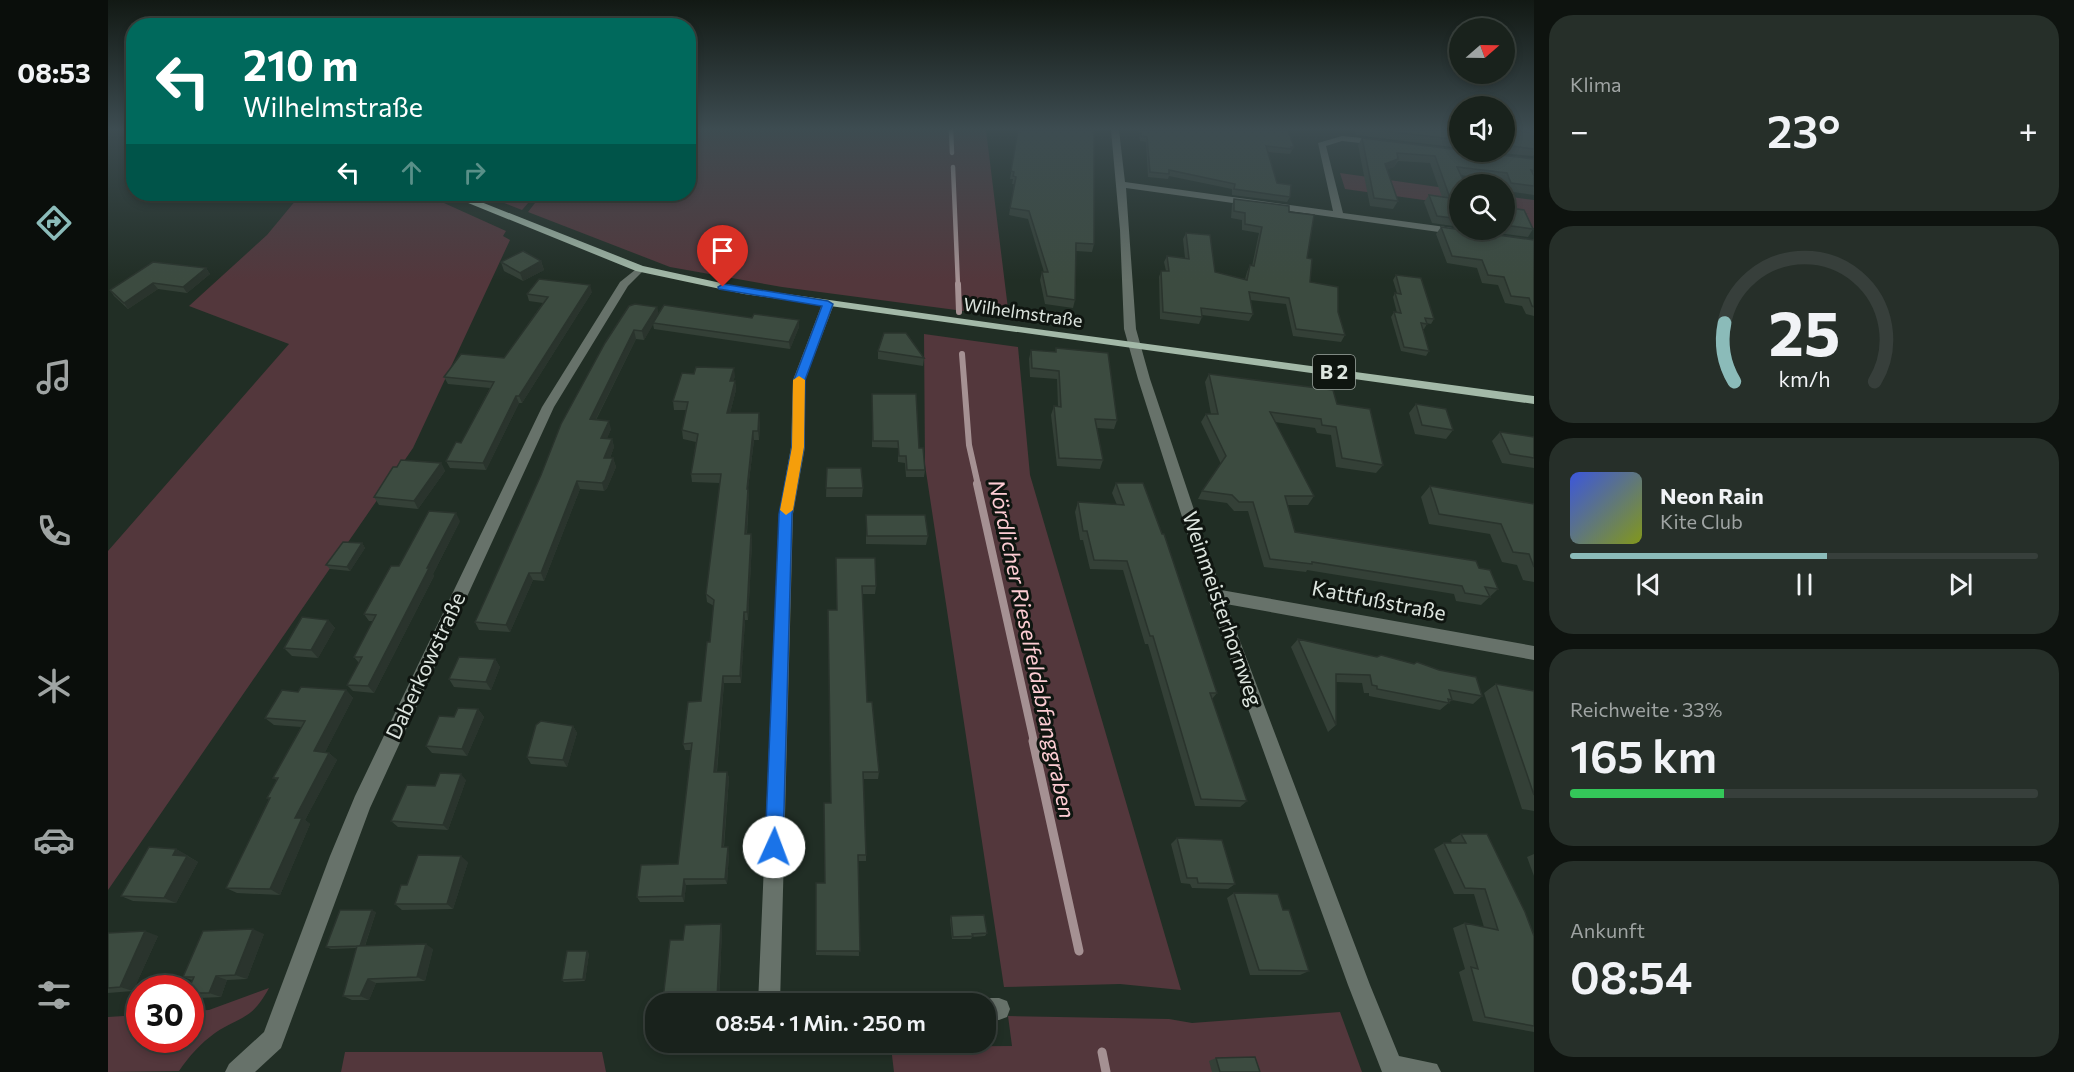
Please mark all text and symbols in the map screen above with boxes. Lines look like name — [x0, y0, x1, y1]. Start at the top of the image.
north arrow — [1449, 18, 1515, 84]
map controls — [1449, 18, 1515, 240]
text: 210 m — [243, 38, 358, 90]
icon: left — [144, 42, 222, 120]
text: 08:53 — [17, 56, 91, 89]
text: Klima — [1570, 72, 1622, 96]
text: Wilhelmstraße — [243, 90, 423, 123]
button: sound — [1449, 96, 1515, 162]
text: 23° — [1767, 102, 1840, 157]
text: − — [1570, 109, 1589, 150]
text: + — [2019, 109, 2038, 150]
icon: left — [332, 156, 365, 189]
icon: ahead — [395, 156, 428, 189]
icon: right — [458, 156, 491, 189]
button: search — [1449, 174, 1515, 240]
icon: directions — [33, 202, 75, 244]
pin — [697, 225, 748, 287]
icon: arrive — [706, 234, 739, 267]
street label: Wilhelmstraße — [962, 293, 1084, 331]
text: 25 — [1768, 293, 1840, 369]
road number: B 2 — [1313, 355, 1355, 389]
icon: music — [33, 356, 75, 398]
text: km/h — [1778, 365, 1830, 391]
water label: Nördlicher Rieselfeldabfanggraben — [983, 477, 1082, 821]
text: Neon Rain — [1660, 482, 1764, 509]
street label: Weinmeisterhornweg — [1178, 508, 1269, 709]
text: Kite Club — [1660, 509, 1743, 533]
icon: phone — [33, 510, 75, 552]
icon: previous — [1632, 568, 1665, 601]
icon: pause — [1788, 568, 1821, 601]
icon: next — [1944, 568, 1977, 601]
street label: Kattfußstraße — [1310, 574, 1448, 625]
street label: Daberkowstraße — [380, 588, 470, 743]
icon: climate — [33, 665, 75, 707]
text: Reichweite · 33% — [1570, 697, 1722, 721]
text: 165 km — [1570, 727, 1717, 782]
position arrow — [742, 815, 806, 879]
icon: car — [33, 819, 75, 861]
text: Ankunft — [1570, 918, 1645, 942]
text: 08:54 — [1570, 948, 1692, 1003]
icon: filters — [33, 974, 75, 1016]
speed limit sign: 30 — [126, 975, 204, 1053]
text: 08:54 · 1 Min. · 250 m — [715, 1009, 926, 1036]

